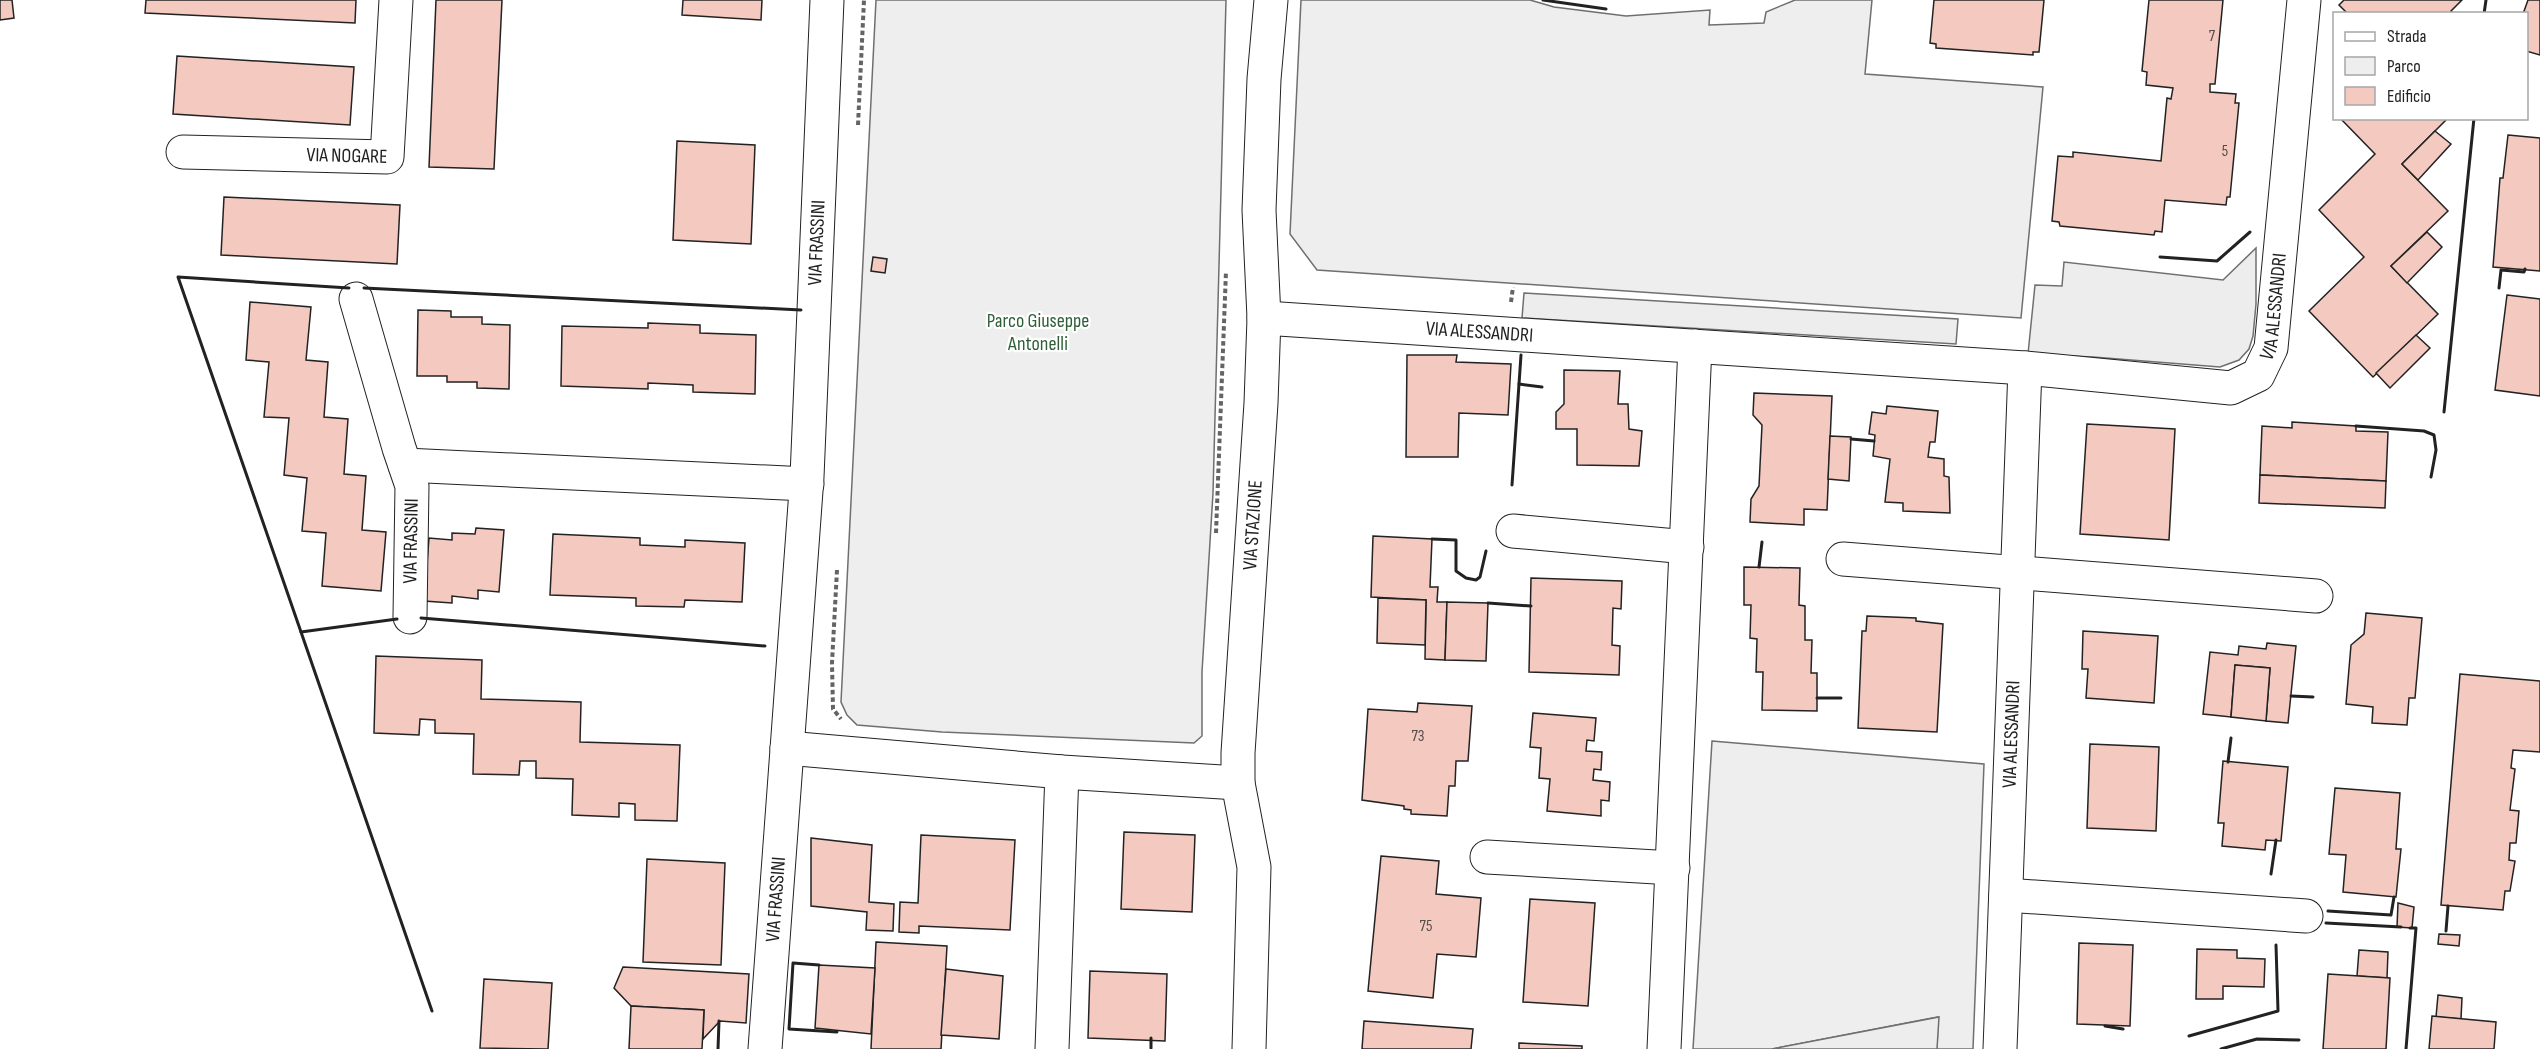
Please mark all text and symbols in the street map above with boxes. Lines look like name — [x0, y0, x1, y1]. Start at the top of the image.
legend — [2333, 12, 2528, 120]
text: Strada — [2387, 26, 2427, 47]
house number: 7 — [2209, 27, 2216, 46]
text: Parco — [2387, 56, 2421, 77]
text: Edificio — [2387, 86, 2431, 107]
house number: 5 — [2222, 142, 2228, 161]
street label: VIA NOGARE — [306, 143, 388, 169]
street label: VIA FRASSINI — [803, 200, 831, 286]
street label: VIA ALESSANDRI — [2255, 252, 2292, 364]
park label: Parco Giuseppe Antonelli — [987, 309, 1089, 356]
street label: VIA ALESSANDRI — [1425, 317, 1534, 348]
street label: VIA STAZIONE — [1238, 479, 1268, 571]
street label: VIA FRASSINI — [398, 498, 424, 584]
street label: VIA ALESSANDRI — [1998, 680, 2026, 788]
house number: 73 — [1411, 727, 1425, 746]
street label: VIA FRASSINI — [761, 856, 791, 943]
house number: 75 — [1420, 917, 1432, 936]

